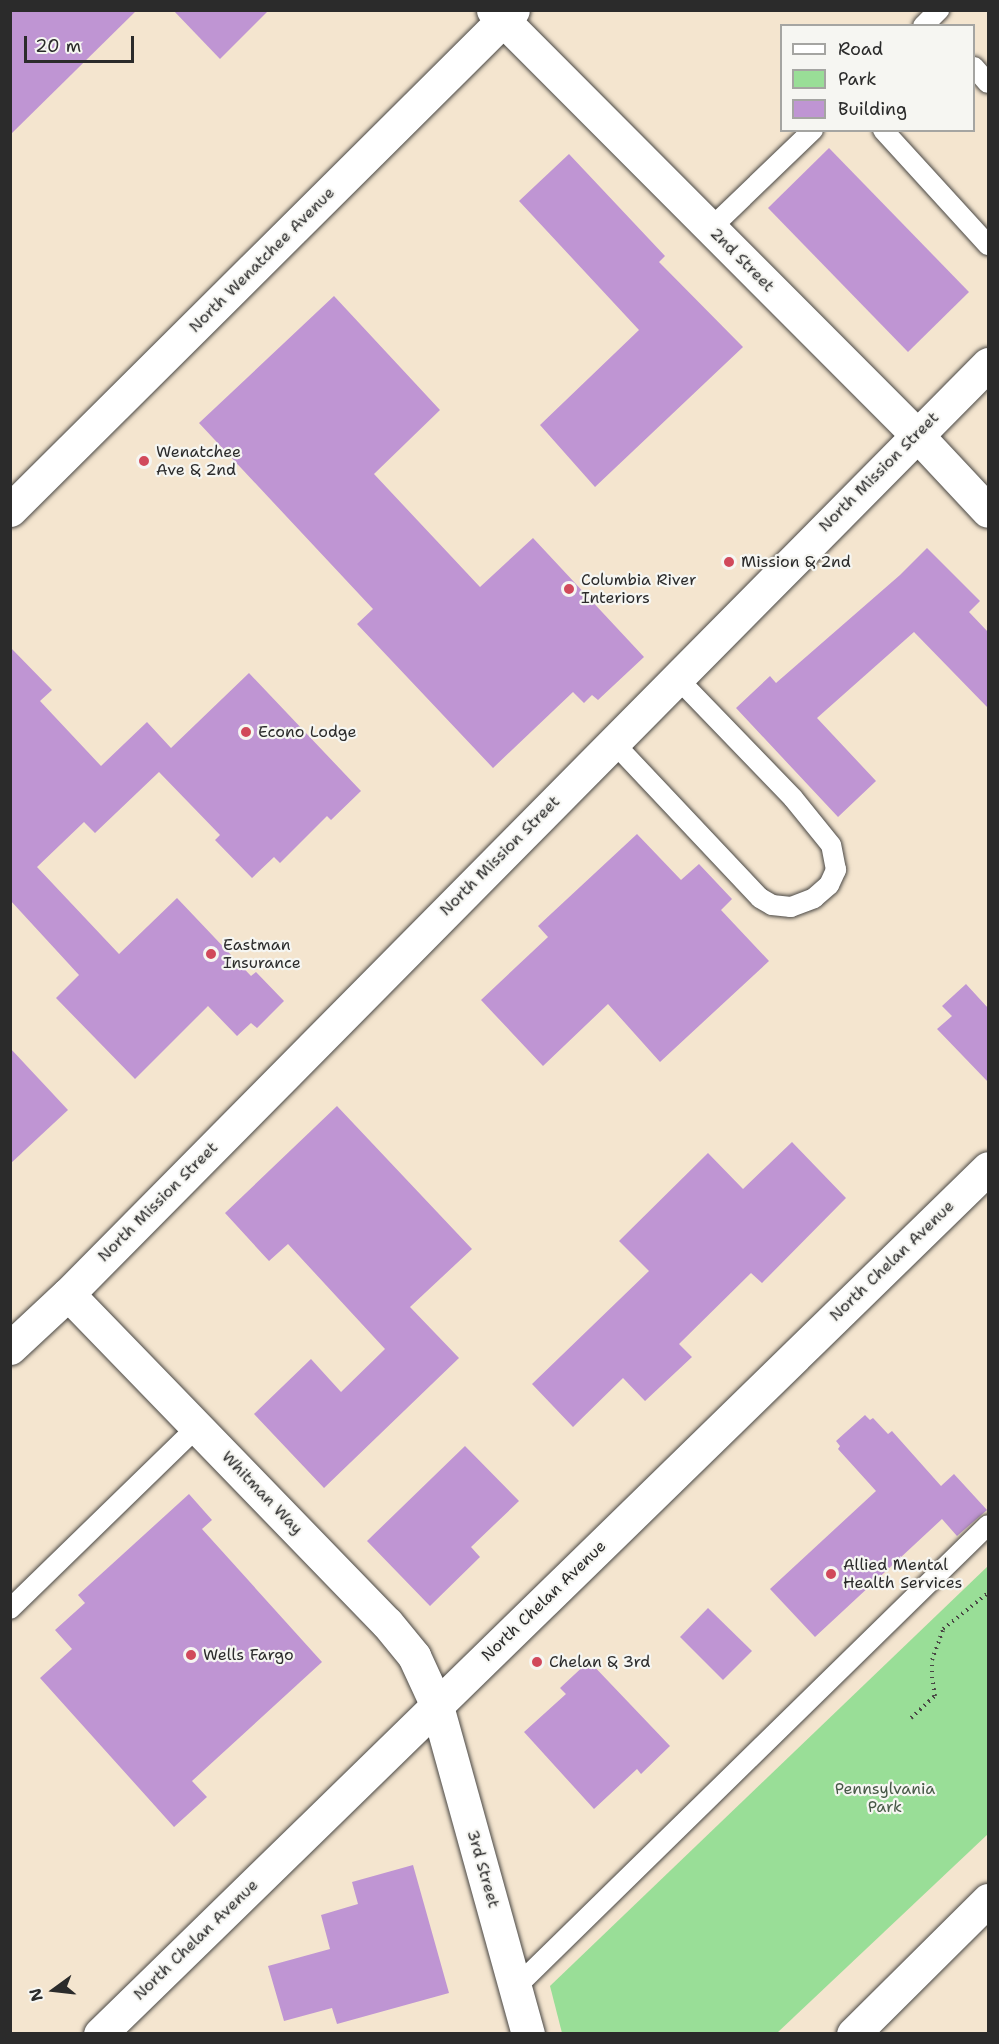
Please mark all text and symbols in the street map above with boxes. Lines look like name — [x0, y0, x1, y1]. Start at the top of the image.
scale bar — [27, 24, 136, 62]
legend — [780, 24, 975, 132]
text: 20 m — [35, 34, 81, 58]
text: Road — [838, 37, 883, 61]
text: Park — [838, 67, 877, 91]
text: Building — [838, 97, 907, 121]
street label: North Wenatchee Avenue — [185, 183, 339, 337]
street label: 2nd Street — [706, 224, 778, 296]
street label: North Mission Street — [815, 408, 943, 536]
place label: Wenatchee Ave & 2nd — [156, 442, 241, 480]
marker: Wenatchee Ave & 2nd — [137, 454, 151, 468]
place label: Mission & 2nd — [741, 552, 851, 572]
marker: Mission & 2nd — [722, 555, 736, 569]
place label: Columbia River Interiors — [581, 570, 697, 608]
marker: Columbia River Interiors — [562, 582, 576, 596]
place label: Econo Lodge — [258, 722, 357, 742]
marker: Econo Lodge — [239, 725, 253, 739]
street label: North Mission Street — [436, 792, 564, 920]
place label: Eastman Insurance — [223, 935, 301, 973]
marker: Eastman Insurance — [204, 947, 218, 961]
street label: North Mission Street — [94, 1138, 222, 1266]
street label: North Chelan Avenue — [826, 1197, 958, 1325]
street label: Whitman Way — [217, 1447, 307, 1539]
street label: North Chelan Avenue — [478, 1537, 610, 1665]
place label: Allied Mental Health Services — [843, 1555, 962, 1593]
marker: Allied Mental Health Services — [824, 1567, 838, 1581]
place label: Wells Fargo — [203, 1645, 294, 1665]
marker: Wells Fargo — [184, 1648, 198, 1662]
place label: Chelan & 3rd — [549, 1652, 650, 1672]
marker: Chelan & 3rd — [530, 1655, 544, 1669]
park label: Pennsylvania Park — [835, 1779, 935, 1817]
street label: 3rd Street — [463, 1828, 503, 1910]
street label: North Chelan Avenue — [130, 1876, 262, 2004]
north arrow — [24, 1960, 84, 2020]
text: N — [24, 1986, 48, 2004]

